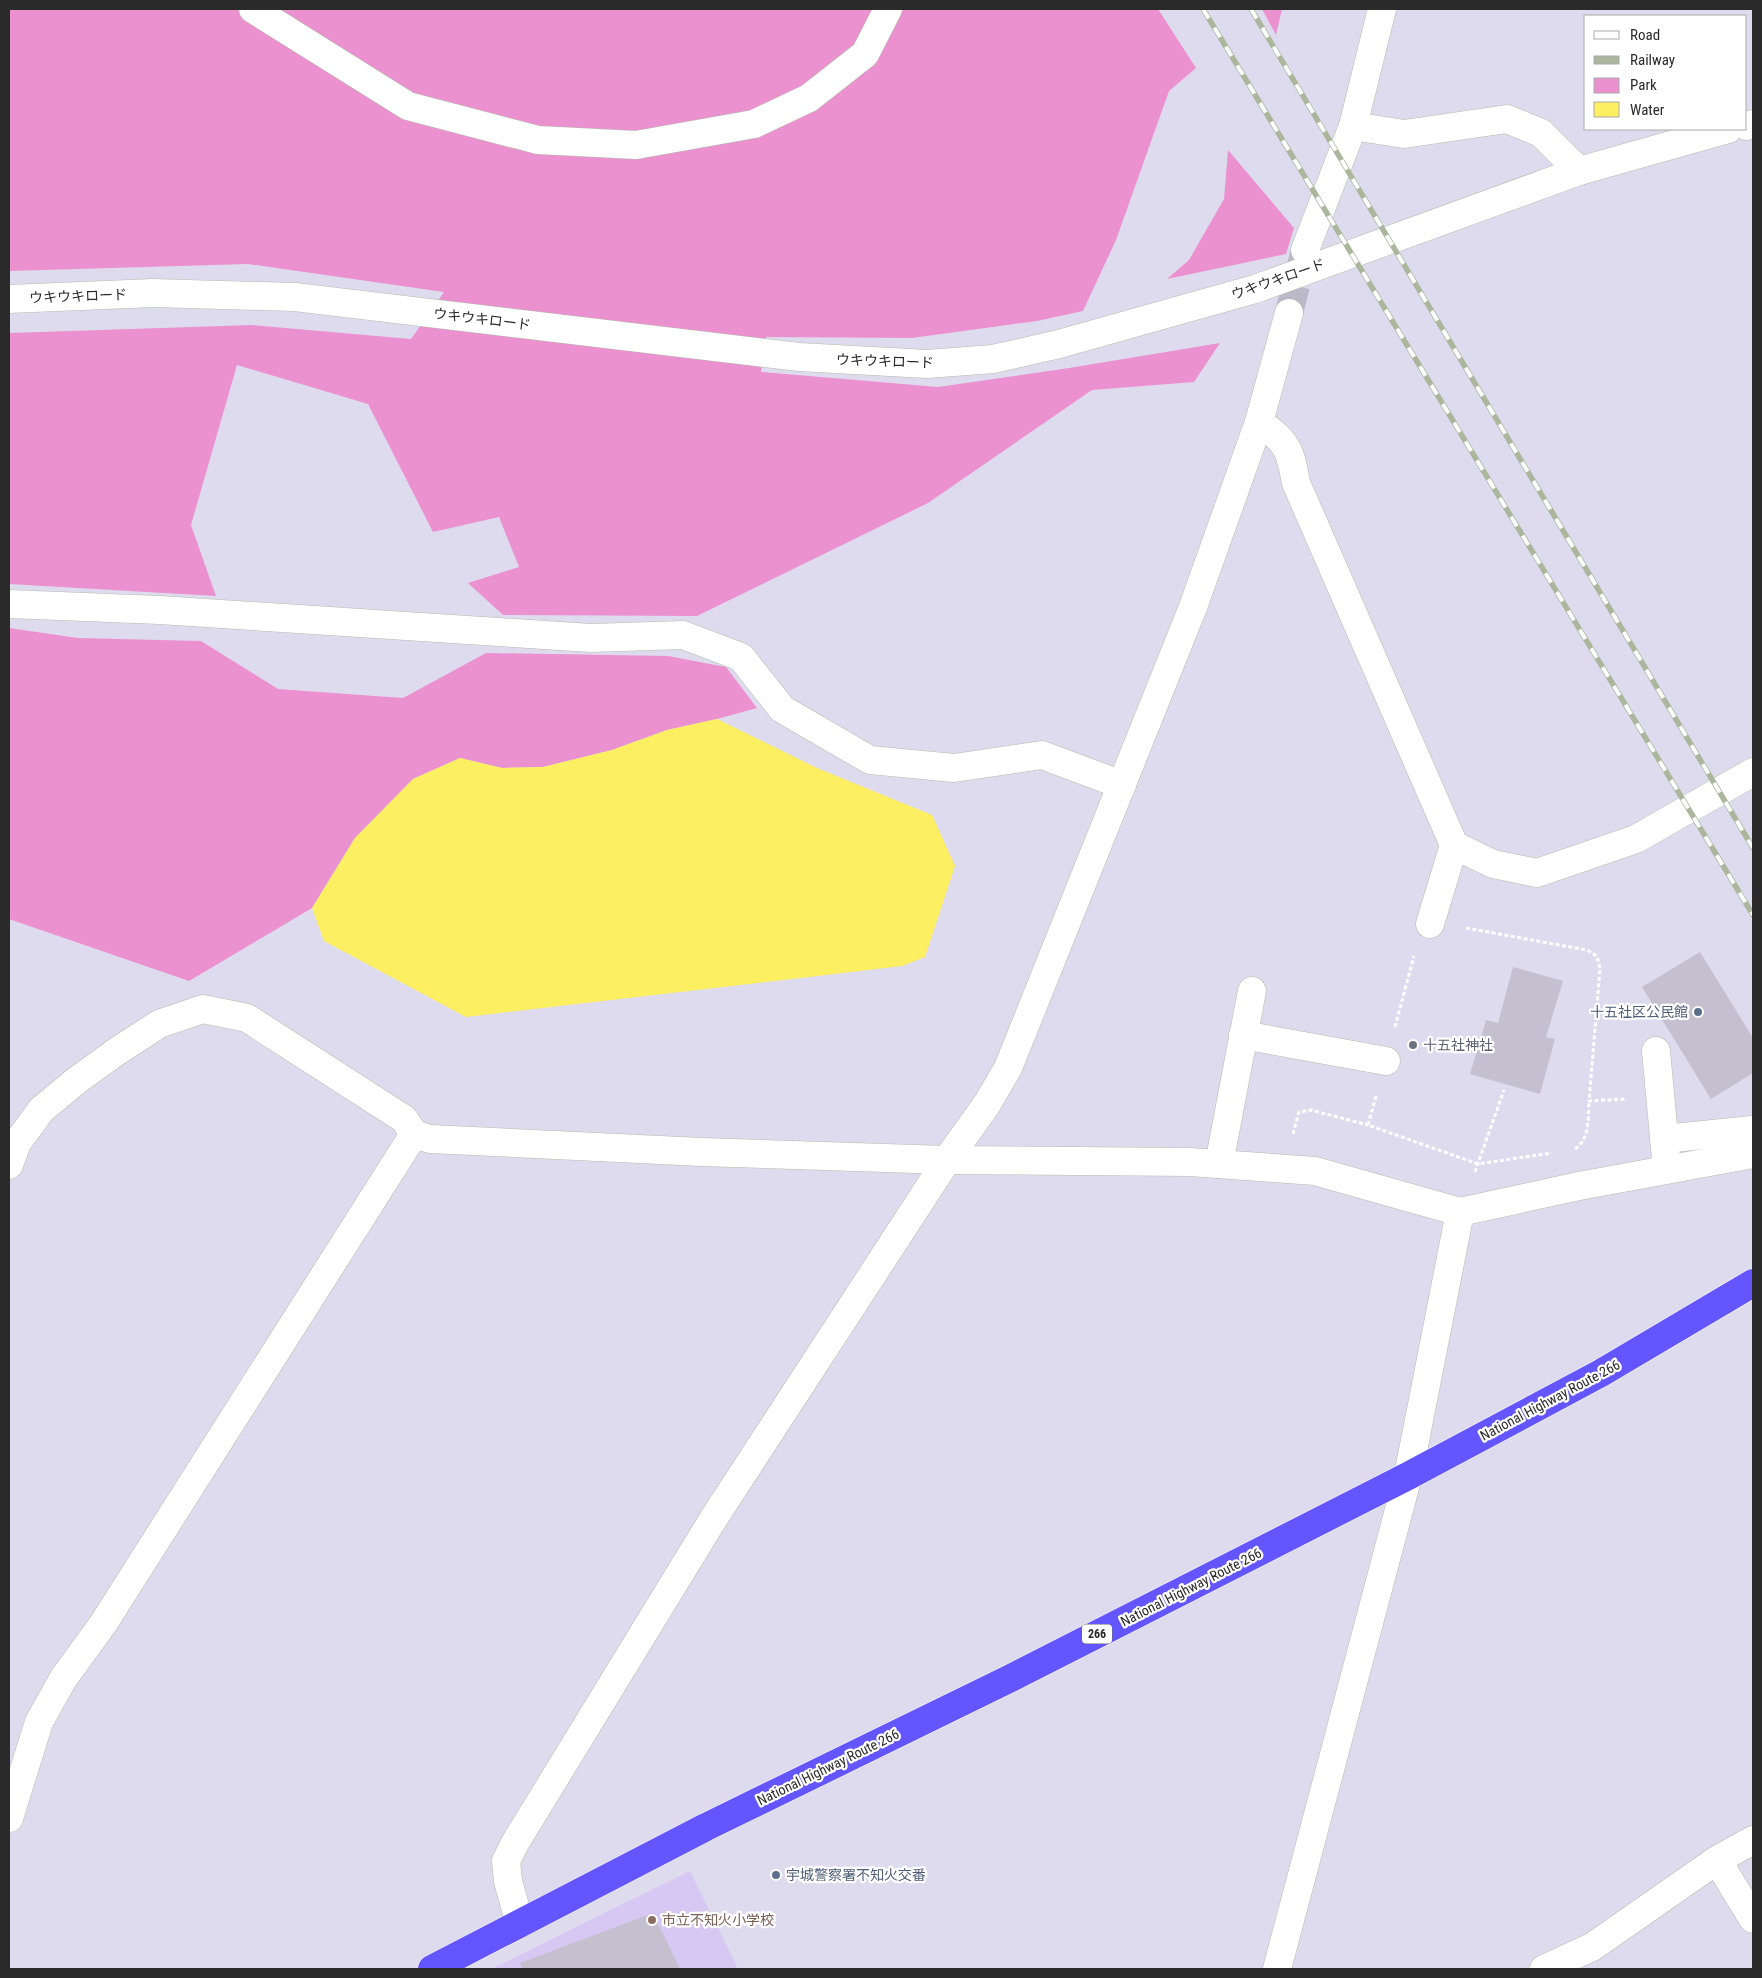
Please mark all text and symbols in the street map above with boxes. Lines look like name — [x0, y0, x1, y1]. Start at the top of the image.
legend — [1584, 15, 1747, 130]
text: Road — [1630, 26, 1660, 44]
text: Railway — [1630, 51, 1675, 69]
text: Park — [1630, 76, 1657, 94]
text: Water — [1630, 101, 1665, 119]
street label: ウキウキロード — [1229, 255, 1327, 303]
street label: ウキウキロード — [29, 286, 127, 306]
street label: ウキウキロード — [432, 305, 532, 333]
street label: ウキウキロード — [836, 351, 934, 371]
place label: 十五社区公民館 — [1590, 1004, 1688, 1020]
marker: 十五社区公民館 — [1692, 1006, 1704, 1018]
place label: 十五社神社 — [1423, 1037, 1493, 1053]
marker: 十五社神社 — [1407, 1039, 1419, 1051]
street label: National Highway Route 266 — [1477, 1356, 1623, 1444]
street label: National Highway Route 266 — [1118, 1544, 1264, 1630]
road number: 266 — [1082, 1625, 1112, 1644]
street label: National Highway Route 266 — [754, 1726, 902, 1808]
place label: 宇城警察署不知火交番 — [786, 1867, 926, 1883]
marker: 宇城警察署不知火交番 — [770, 1869, 782, 1881]
place label: 市立不知火小学校 — [662, 1912, 774, 1928]
marker: 市立不知火小学校 — [646, 1914, 658, 1926]

